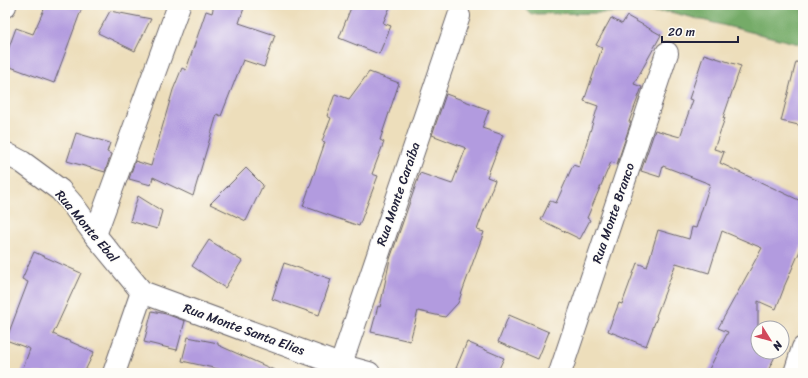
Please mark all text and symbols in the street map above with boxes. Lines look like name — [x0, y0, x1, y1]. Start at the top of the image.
scale bar — [662, 18, 738, 44]
text: 20 m — [668, 21, 695, 43]
street label: Rua Monte Caraíba — [369, 139, 427, 249]
street label: Rua Monte Branco — [585, 159, 641, 266]
street label: Rua Monte Ebal — [49, 184, 125, 268]
street label: Rua Monte Santa Elias — [180, 296, 308, 362]
north arrow — [750, 320, 790, 360]
text: N — [767, 336, 788, 355]

